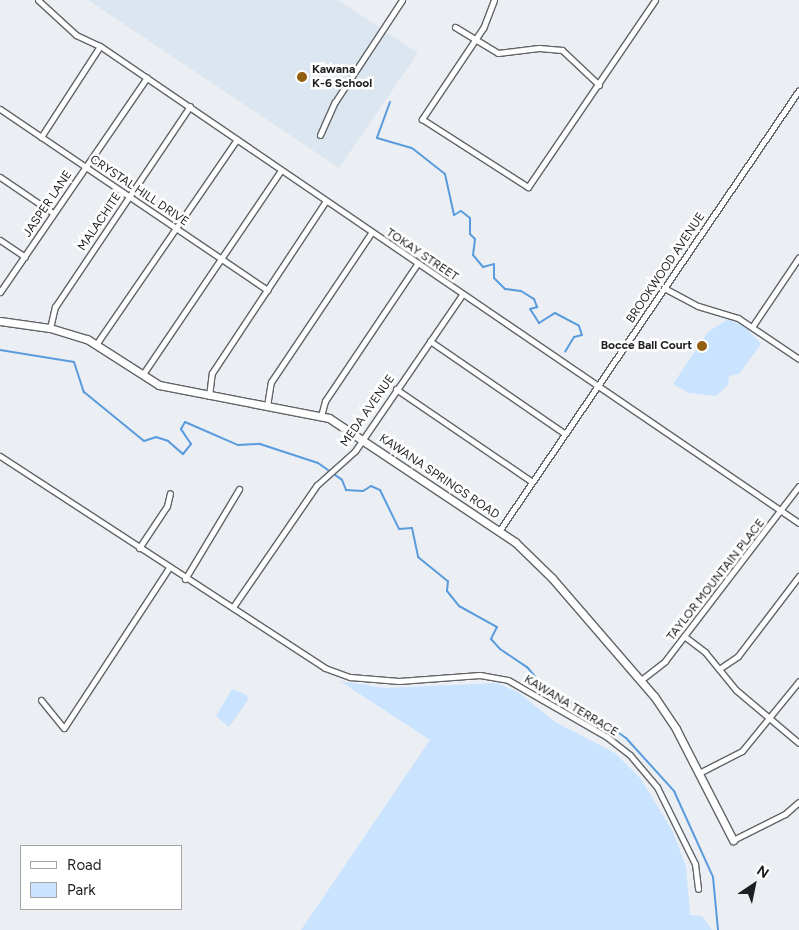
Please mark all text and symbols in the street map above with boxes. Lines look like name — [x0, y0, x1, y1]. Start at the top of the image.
place label: Kawana K-6 School — [312, 63, 372, 91]
marker: Kawana K-6 School — [296, 71, 308, 83]
street label: CRYSTAL HILL DRIVE — [87, 153, 191, 229]
street label: JASPER LANE — [21, 168, 75, 240]
street label: MALACHITE — [75, 190, 125, 254]
street label: BROOKWOOD AVENUE — [624, 210, 708, 326]
street label: TOKAY STREET — [383, 226, 461, 284]
place label: Bocce Ball Court — [601, 339, 692, 353]
marker: Bocce Ball Court — [696, 340, 708, 352]
street label: MEDA AVENUE — [338, 372, 398, 450]
street label: KAWANA SPRINGS ROAD — [376, 431, 502, 523]
street label: TAYLOR MOUNTAIN PLACE — [664, 516, 768, 644]
street label: KAWANA TERRACE — [521, 672, 621, 740]
legend — [20, 845, 182, 910]
text: Road — [67, 856, 102, 874]
north arrow — [729, 860, 779, 910]
text: N — [753, 862, 772, 882]
text: Park — [67, 881, 96, 899]

